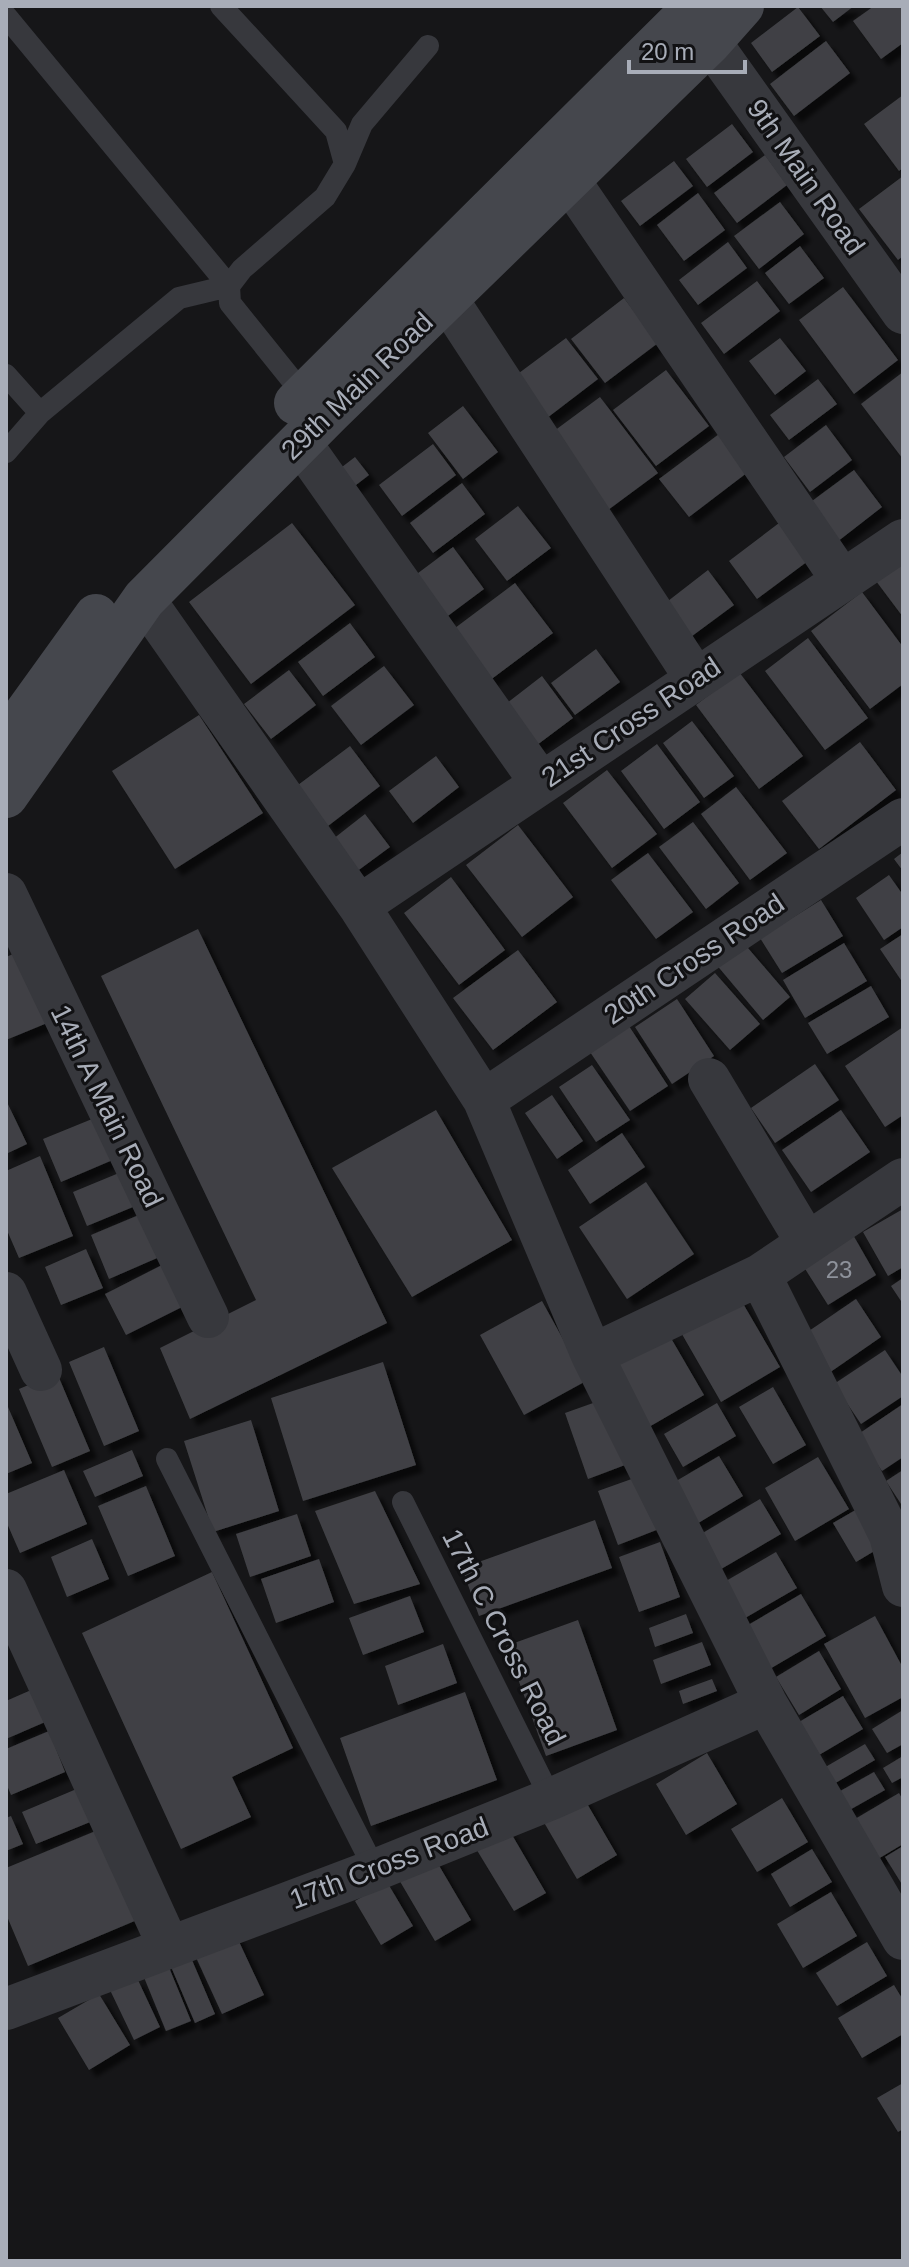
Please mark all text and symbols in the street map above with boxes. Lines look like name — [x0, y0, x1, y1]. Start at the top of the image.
scale bar — [629, 24, 745, 74]
text: 20 m — [641, 38, 694, 65]
street label: 9th Main Road — [741, 94, 871, 260]
street label: 29th Main Road — [275, 306, 439, 466]
street label: 21st Cross Road — [536, 651, 726, 793]
street label: 20th Cross Road — [598, 887, 790, 1031]
street label: 14th A Main Road — [45, 1000, 169, 1212]
house number: 23 — [826, 1256, 852, 1283]
street label: 17th C Cross Road — [436, 1524, 572, 1750]
street label: 17th Cross Road — [285, 1811, 493, 1915]

